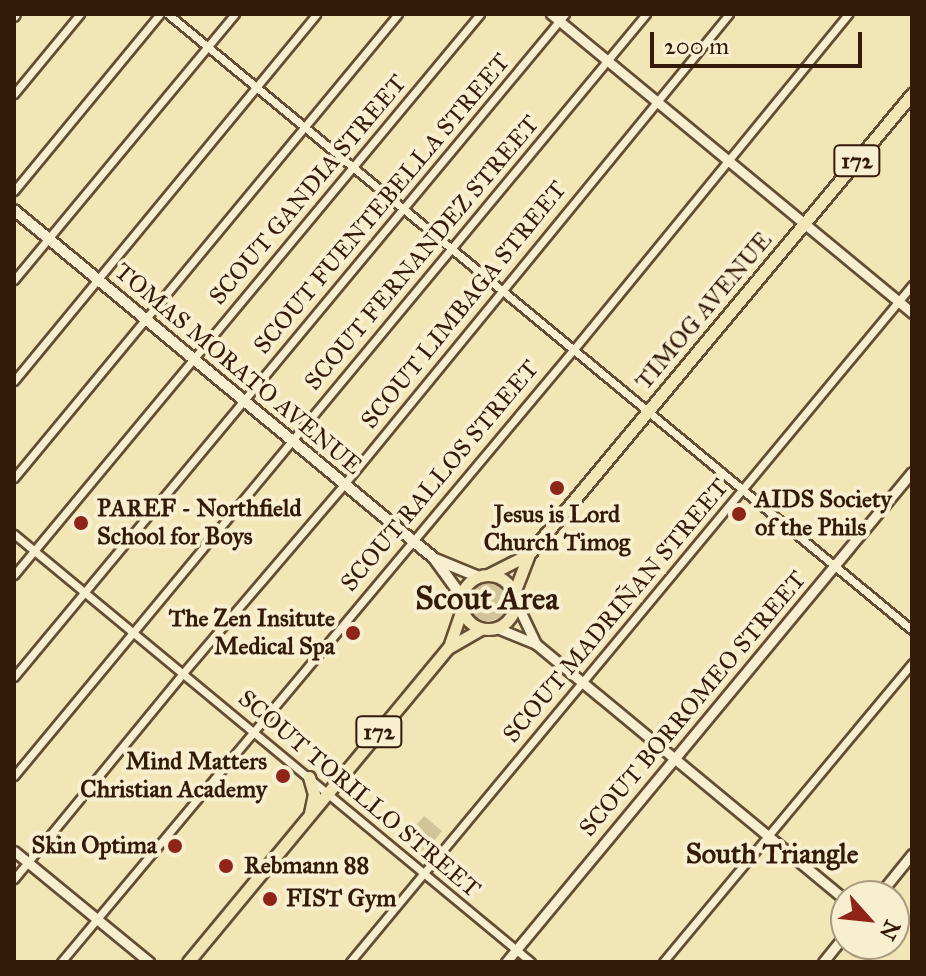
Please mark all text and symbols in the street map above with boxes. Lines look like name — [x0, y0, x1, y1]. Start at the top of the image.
scale bar — [654, 16, 866, 66]
text: 200 m — [664, 31, 729, 61]
street label: SCOUT FUENTEBELLA STREET — [248, 48, 516, 360]
street label: SCOUT GANDIA STREET — [203, 69, 413, 311]
street label: SCOUT FERNANDEZ STREET — [299, 110, 545, 396]
road number: 172 — [833, 143, 881, 179]
street label: SCOUT LIMBAGA STREET — [355, 176, 573, 434]
street label: TIMOG AVENUE — [630, 226, 778, 396]
street label: TOMAS MORATO AVENUE — [109, 257, 367, 481]
street label: SCOUT RALLOS STREET — [335, 355, 545, 597]
street label: SCOUT MADRIÑAN STREET — [497, 473, 735, 749]
marker: Jesus is Lord Church Timog — [548, 479, 566, 497]
place label: AIDS Society of the Phils — [755, 486, 892, 542]
place label: PAREF - Northfield School for Boys — [97, 495, 302, 551]
place label: Jesus is Lord Church Timog — [484, 501, 630, 557]
marker: AIDS Society of the Phils — [730, 505, 748, 523]
marker: PAREF - Northfield School for Boys — [72, 514, 90, 532]
street label: SCOUT BORROMEO STREET — [574, 566, 812, 842]
district label: Scout Area — [415, 580, 559, 618]
place label: The Zen Insitute Medical Spa — [169, 605, 335, 661]
marker: The Zen Insitute Medical Spa — [342, 622, 364, 644]
street label: SCOUT TORILLO STREET — [232, 684, 486, 904]
road number: 172 — [355, 714, 403, 750]
place label: Mind Matters Christian Academy — [80, 748, 267, 804]
marker: Mind Matters Christian Academy — [274, 767, 292, 785]
place label: Skin Optima — [32, 832, 157, 860]
marker: Skin Optima — [164, 835, 186, 857]
district label: South Triangle — [686, 837, 858, 871]
place label: Rebmann 88 — [244, 852, 369, 880]
marker: Rebmann 88 — [215, 855, 237, 877]
north arrow — [830, 880, 910, 960]
place label: FIST Gym — [286, 885, 396, 913]
marker: FIST Gym — [261, 890, 279, 908]
text: N — [874, 916, 906, 945]

